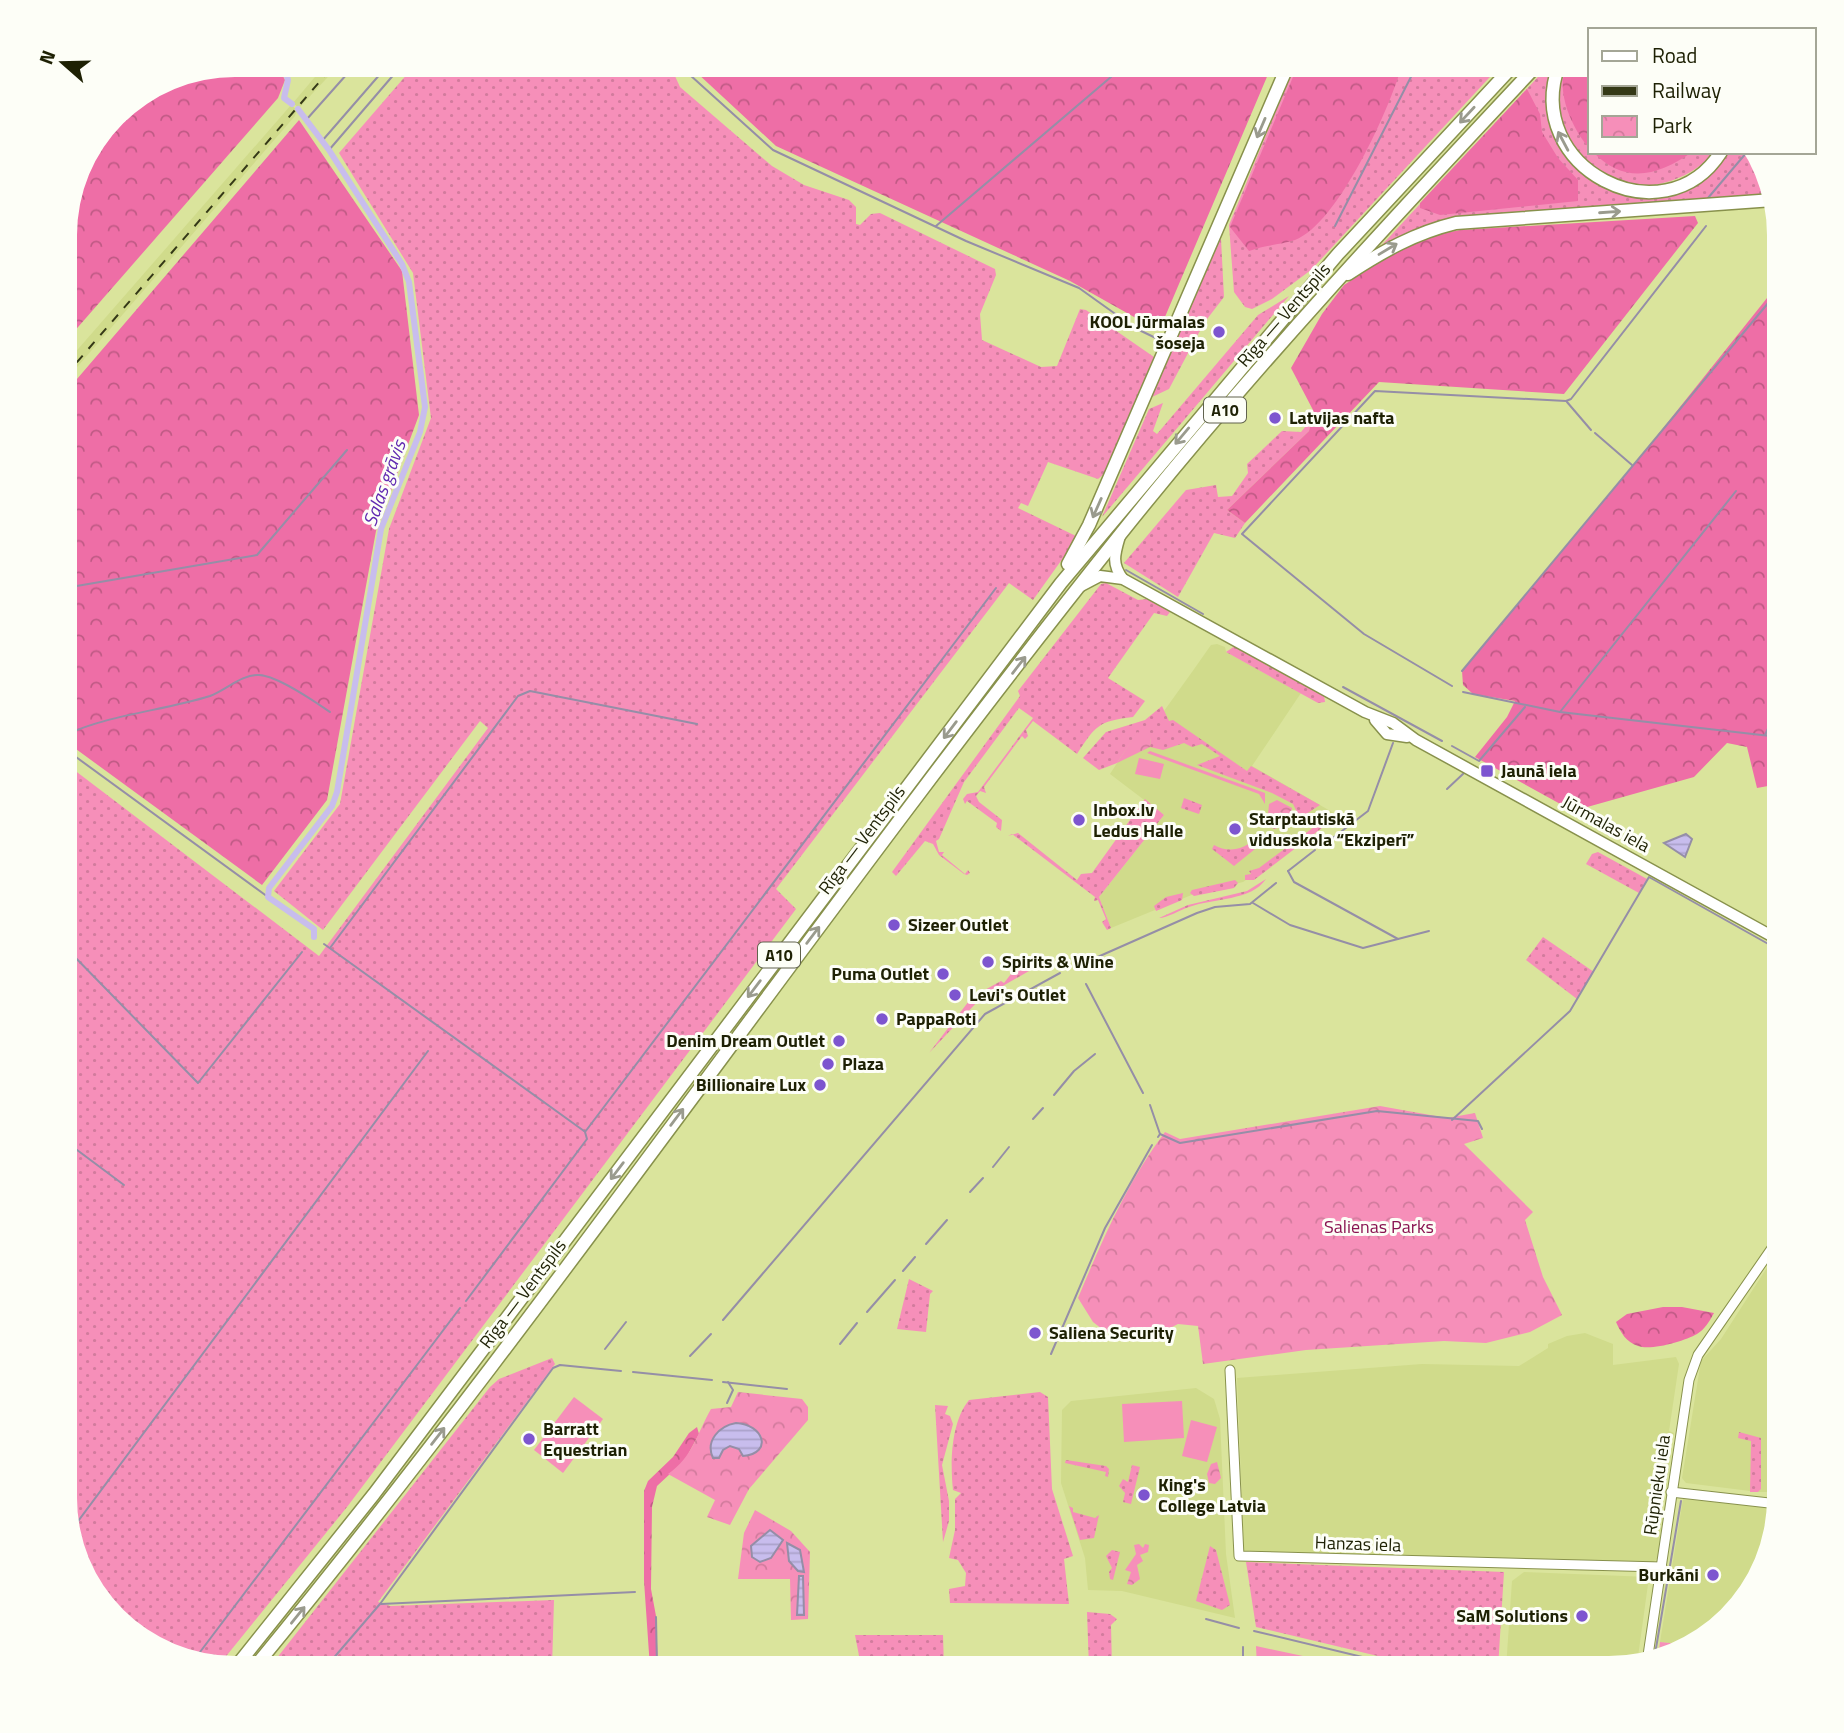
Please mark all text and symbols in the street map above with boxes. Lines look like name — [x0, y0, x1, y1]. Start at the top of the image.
north arrow — [28, 28, 98, 98]
legend — [1588, 28, 1816, 154]
text: Road — [1652, 39, 1697, 71]
text: N — [31, 46, 62, 68]
text: Railway — [1652, 74, 1721, 106]
one-way arrow — [1459, 106, 1475, 124]
text: Park — [1652, 109, 1692, 141]
one-way arrow — [1254, 116, 1267, 138]
one-way arrow — [1555, 131, 1569, 152]
one-way arrow — [1598, 205, 1620, 218]
one-way arrow — [1377, 242, 1397, 256]
street label: Rīga — Ventspils — [1231, 256, 1337, 373]
place label: KOOL Jūrmalas šoseja — [1090, 308, 1205, 356]
marker: KOOL Jūrmalas šoseja — [1211, 324, 1227, 340]
road number: A10 — [1204, 398, 1246, 422]
place label: Latvijas nafta — [1289, 404, 1395, 431]
marker: Latvijas nafta — [1267, 410, 1283, 426]
one-way arrow — [1174, 427, 1190, 445]
water label: Salas grāvis — [355, 434, 413, 530]
one-way arrow — [1090, 497, 1103, 518]
one-way arrow — [1011, 657, 1026, 675]
one-way arrow — [942, 720, 957, 738]
place label: Jaunā iela — [1501, 757, 1577, 784]
marker: Jaunā iela — [1479, 763, 1495, 779]
street label: Rīga — Ventspils — [811, 779, 912, 900]
street label: Jūrmalas iela — [1557, 788, 1655, 859]
place label: Inbox.lv Ledus Halle — [1093, 796, 1183, 844]
place label: Starptautiskā vidusskola “Ekziperī” — [1249, 805, 1414, 853]
marker: Inbox.lv Ledus Halle — [1071, 812, 1087, 828]
marker: Starptautiskā vidusskola “Ekziperī” — [1227, 821, 1243, 837]
place label: Sizeer Outlet — [908, 911, 1009, 938]
marker: Sizeer Outlet — [886, 917, 902, 933]
one-way arrow — [806, 926, 821, 945]
road number: A10 — [758, 942, 800, 967]
place label: Spirits & Wine — [1002, 948, 1114, 975]
marker: Spirits & Wine — [980, 954, 996, 970]
place label: Puma Outlet — [831, 960, 929, 987]
marker: Puma Outlet — [935, 966, 951, 982]
one-way arrow — [746, 980, 761, 998]
place label: Levi's Outlet — [969, 981, 1066, 1008]
marker: Levi's Outlet — [947, 987, 963, 1003]
place label: PappaRoti — [896, 1005, 976, 1032]
marker: PappaRoti — [874, 1011, 890, 1027]
place label: Denim Dream Outlet — [666, 1027, 825, 1054]
marker: Denim Dream Outlet — [831, 1033, 847, 1049]
place label: Plaza — [842, 1050, 884, 1077]
marker: Plaza — [820, 1056, 836, 1072]
place label: Billionaire Lux — [696, 1071, 806, 1098]
marker: Billionaire Lux — [812, 1077, 828, 1093]
one-way arrow — [670, 1108, 685, 1127]
one-way arrow — [609, 1161, 624, 1180]
park label: Salienas Parks — [1324, 1213, 1434, 1240]
street label: Rīga — Ventspils — [472, 1233, 573, 1354]
place label: Saliena Security — [1049, 1319, 1174, 1346]
marker: Saliena Security — [1027, 1325, 1043, 1341]
place label: Barratt Equestrian — [543, 1415, 627, 1463]
one-way arrow — [430, 1427, 445, 1446]
marker: Barratt Equestrian — [521, 1431, 537, 1447]
street label: Rūpnieku iela — [1636, 1433, 1677, 1537]
place label: King's College Latvia — [1158, 1471, 1266, 1519]
marker: King's College Latvia — [1136, 1487, 1152, 1503]
street label: Hanzas iela — [1314, 1528, 1402, 1559]
place label: Burkāni — [1638, 1561, 1699, 1588]
marker: Burkāni — [1705, 1567, 1721, 1583]
place label: SaM Solutions — [1456, 1602, 1568, 1629]
one-way arrow — [290, 1607, 305, 1625]
marker: SaM Solutions — [1574, 1608, 1590, 1624]

